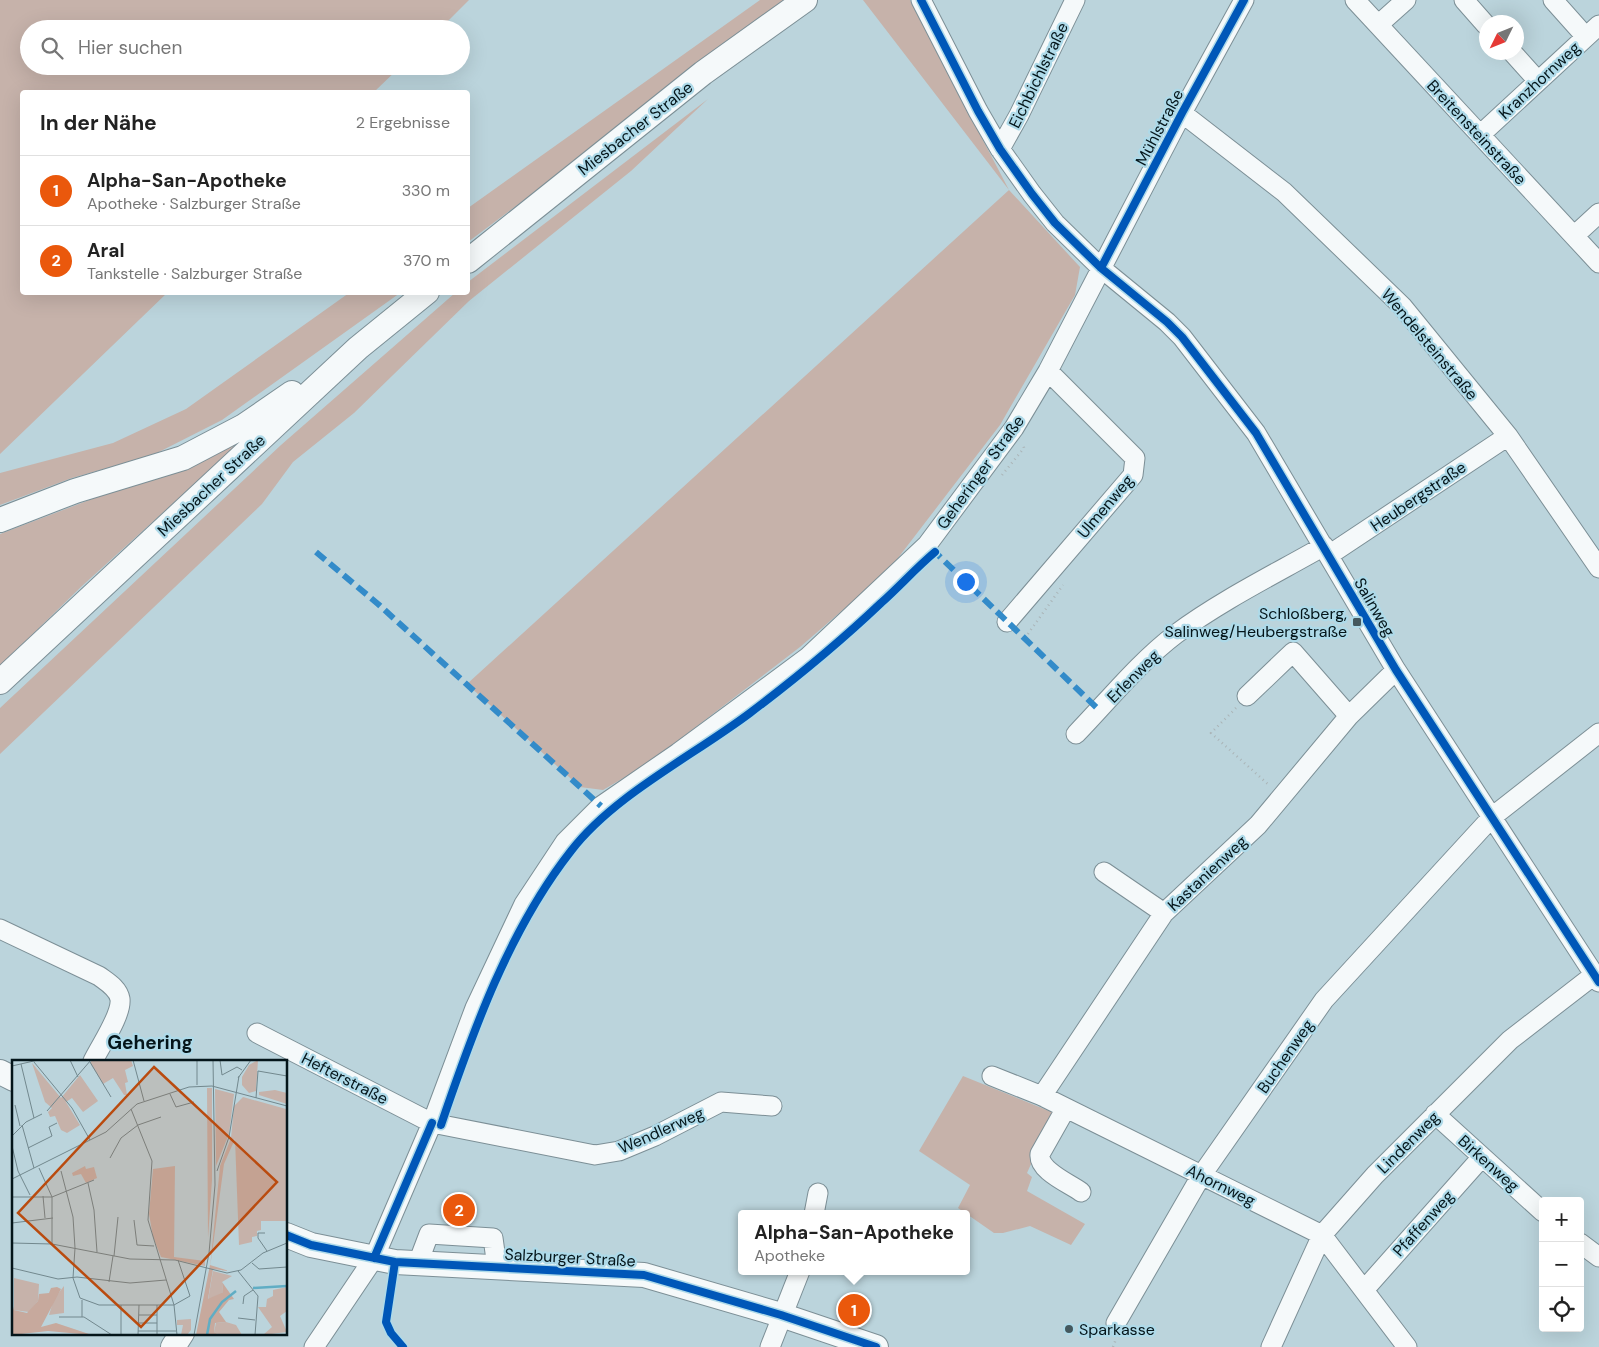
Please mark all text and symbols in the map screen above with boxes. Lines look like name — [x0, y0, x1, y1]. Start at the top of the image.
north arrow — [1479, 15, 1524, 60]
street label: Eichbichlstraße — [1004, 19, 1073, 132]
search box — [20, 20, 470, 75]
icon: search — [38, 34, 66, 62]
text: Hier suchen — [78, 35, 182, 60]
street label: Kranzhornweg — [1494, 37, 1585, 124]
street label: Breitensteinstraße — [1422, 75, 1531, 189]
street label: Miesbacher Straße — [574, 77, 697, 180]
street label: Mühlstraße — [1131, 85, 1188, 169]
text: In der Nähe — [40, 109, 157, 137]
text: 2 Ergebnisse — [356, 112, 450, 133]
text: Alpha-San-Apotheke — [87, 168, 287, 193]
text: 1 — [53, 180, 59, 201]
text: 330 m — [402, 180, 450, 201]
text: Apotheke · Salzburger Straße — [87, 193, 301, 214]
text: Aral — [87, 238, 124, 263]
text: 2 — [51, 250, 61, 271]
text: 370 m — [403, 250, 450, 271]
text: Tankstelle · Salzburger Straße — [87, 263, 302, 284]
street label: Wendelsteinstraße — [1377, 284, 1482, 405]
street label: Geheringer Straße — [932, 411, 1029, 533]
street label: Miesbacher Straße — [153, 430, 270, 541]
street label: Heubergstraße — [1366, 457, 1470, 536]
street label: Ulmenweg — [1073, 470, 1138, 542]
your location — [953, 569, 979, 595]
street label: Salinweg — [1349, 574, 1400, 640]
place label: Schloßberg, Salinweg/Heubergstraße — [1164, 603, 1347, 642]
marker: Schloßberg, Salinweg/Heubergstraße — [1351, 616, 1363, 628]
street label: Erlenweg — [1102, 645, 1164, 707]
street label: Kastanienweg — [1163, 831, 1252, 916]
street label: Buchenweg — [1252, 1015, 1319, 1097]
district label: Gehering — [107, 1030, 193, 1055]
street label: Hefterstraße — [298, 1048, 392, 1109]
inset map — [12, 1060, 288, 1334]
street label: Wendlerweg — [615, 1102, 707, 1159]
street label: Lindenweg — [1373, 1107, 1444, 1178]
street label: Birkenweg — [1454, 1130, 1524, 1196]
street label: Ahornweg — [1183, 1160, 1259, 1211]
street label: Pfaffenweg — [1388, 1186, 1459, 1261]
pin: 2 — [443, 1191, 475, 1229]
map controls — [1539, 1197, 1584, 1332]
button: + — [1539, 1197, 1584, 1242]
popup — [738, 1210, 970, 1275]
text: Alpha-San-Apotheke — [754, 1220, 954, 1245]
button: − — [1539, 1242, 1584, 1287]
street label: Salzburger Straße — [504, 1244, 636, 1271]
text: Apotheke — [754, 1245, 825, 1266]
button: locate — [1539, 1287, 1584, 1332]
pin: 1 — [838, 1291, 870, 1329]
place label: Sparkasse — [1079, 1319, 1155, 1340]
marker: Sparkasse — [1063, 1323, 1075, 1335]

